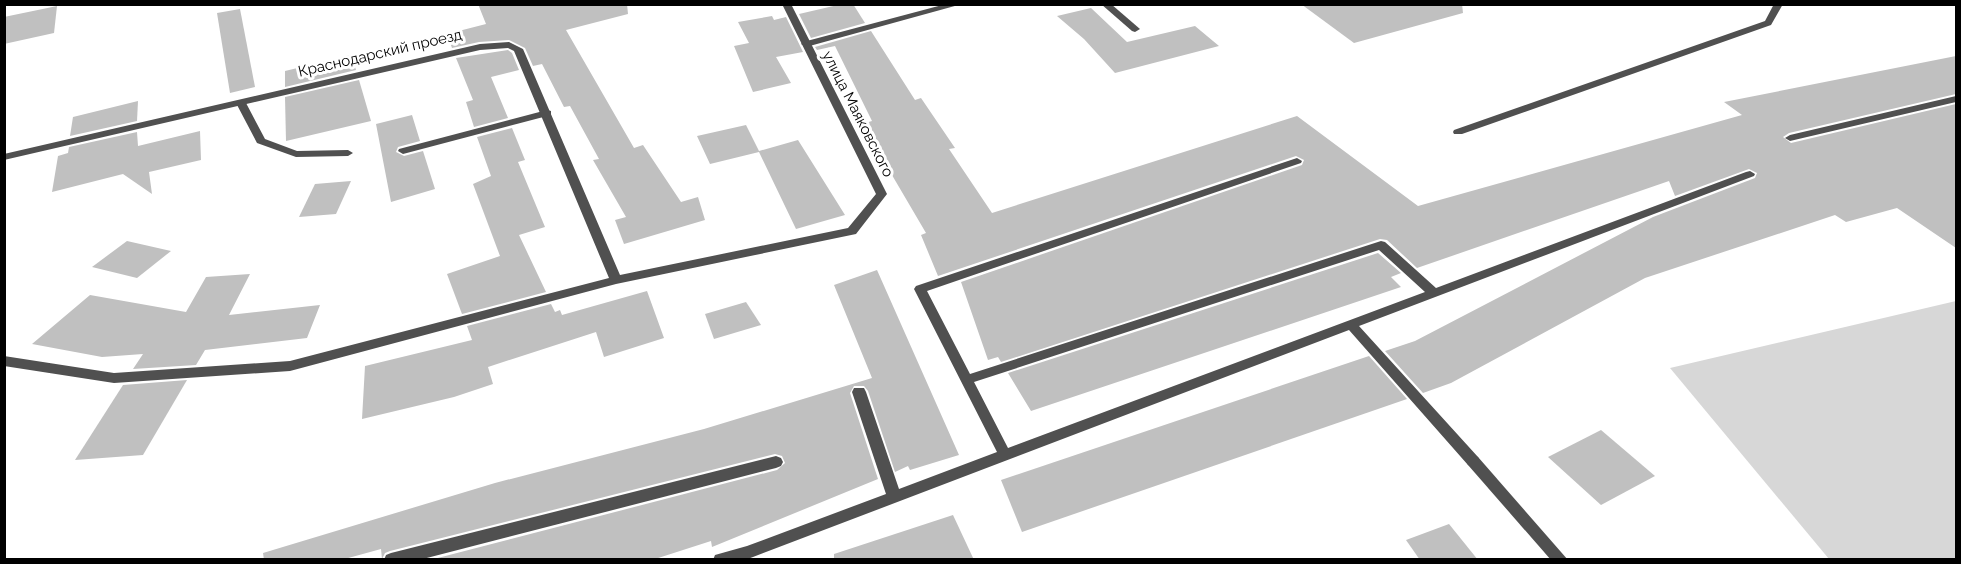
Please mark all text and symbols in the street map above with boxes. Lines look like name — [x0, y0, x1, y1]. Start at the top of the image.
street label: Краснодарский проезд — [296, 25, 464, 81]
street label: улица Маяковского — [818, 48, 898, 180]

